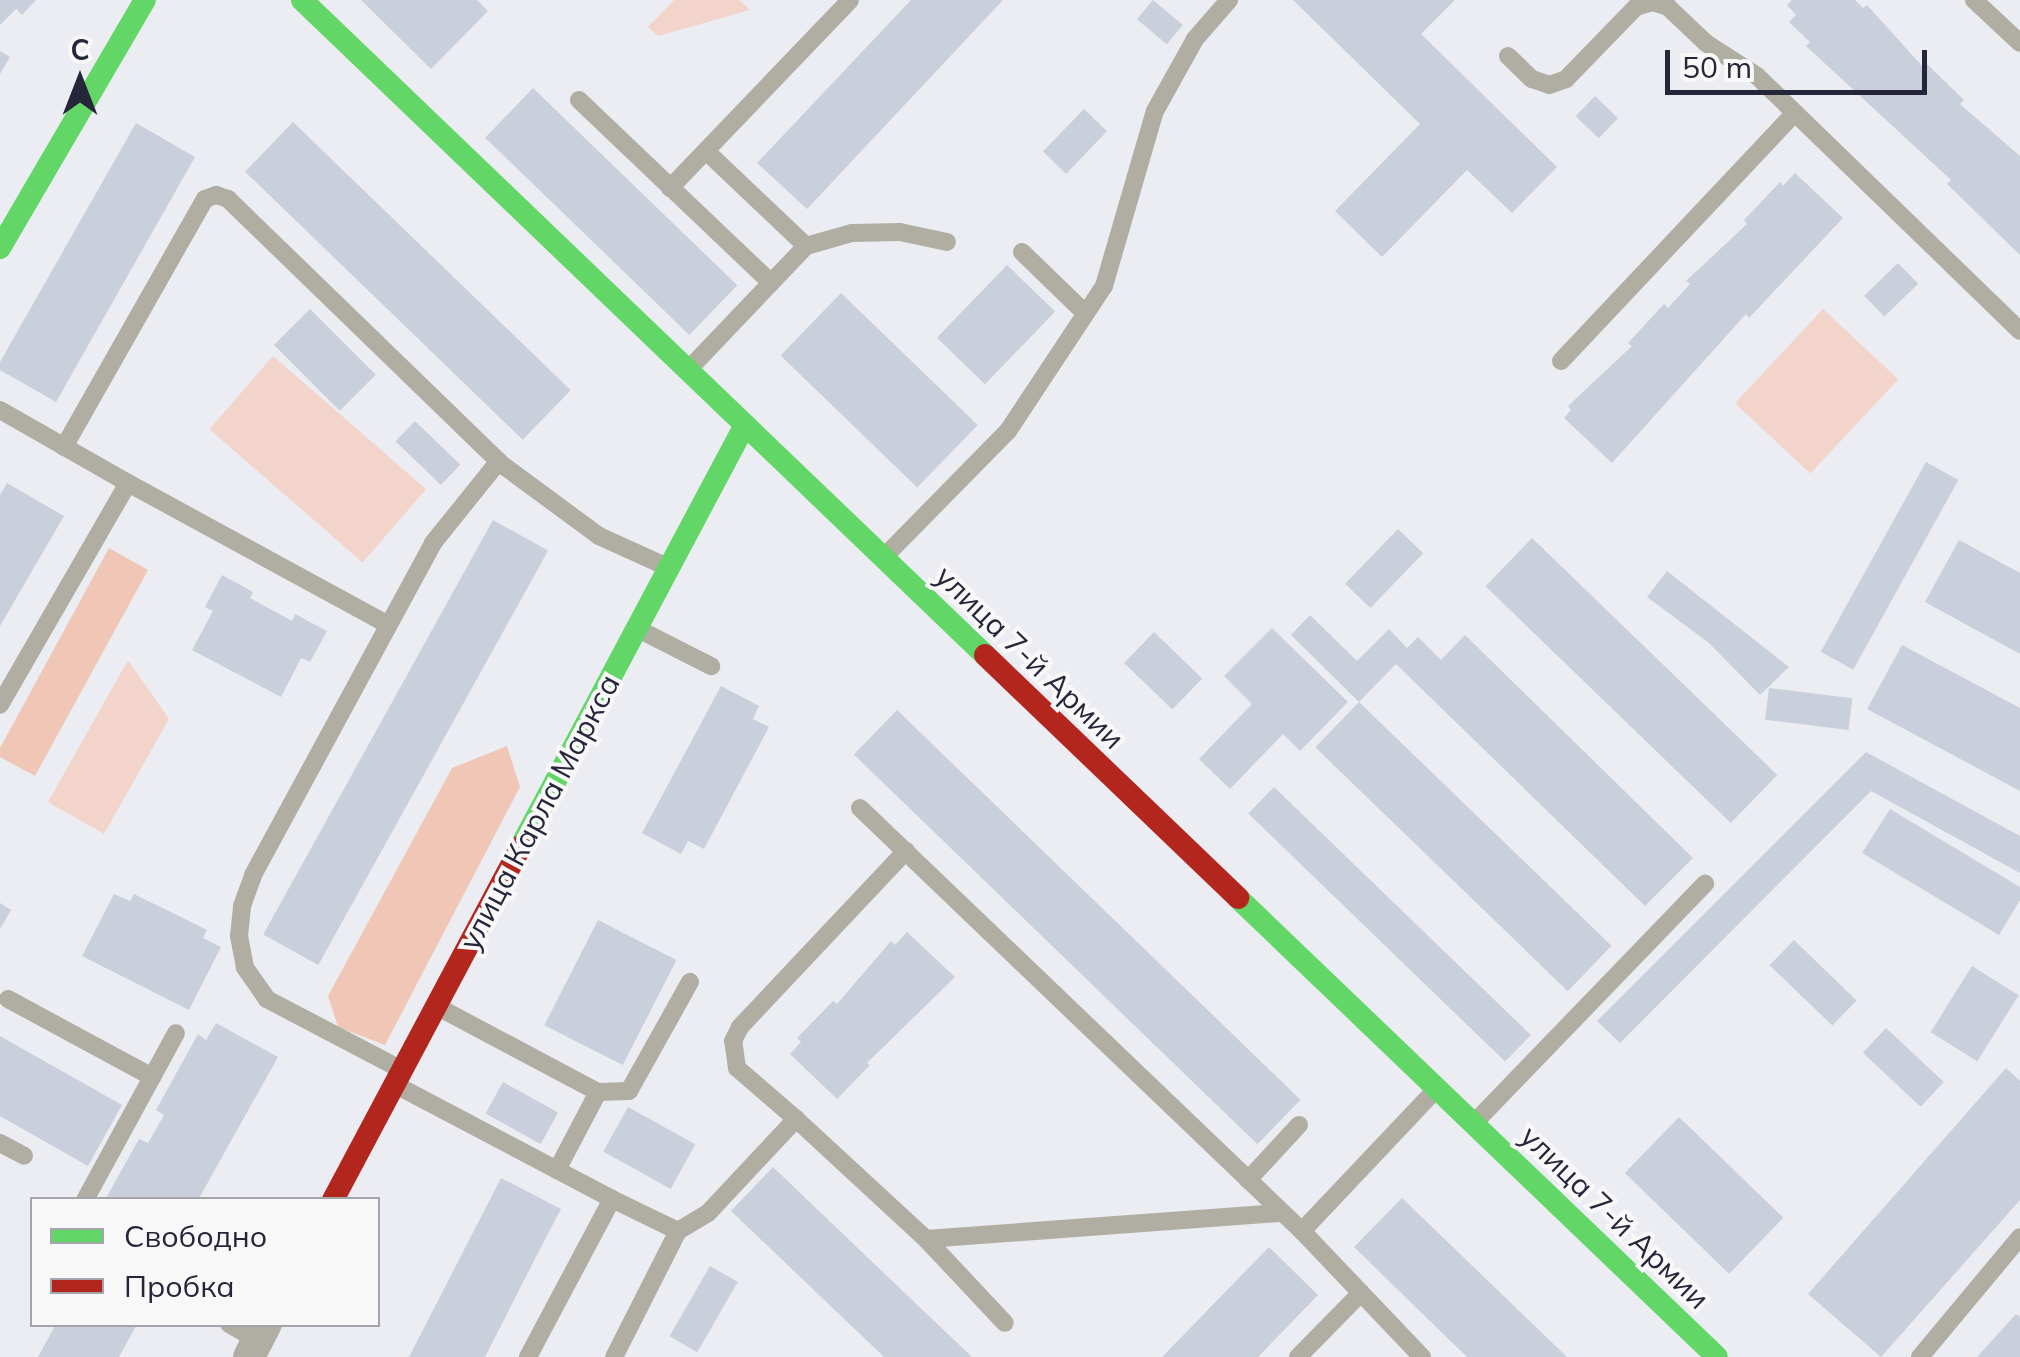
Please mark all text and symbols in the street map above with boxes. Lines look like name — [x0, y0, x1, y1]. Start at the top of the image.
north arrow — [30, 30, 130, 130]
scale bar — [1670, 30, 1932, 92]
text: С — [70, 32, 90, 67]
text: 50 m — [1682, 48, 1752, 86]
street label: улица 7-й Армии — [928, 558, 1132, 756]
street label: улица Карла Маркса — [451, 668, 627, 956]
street label: улица 7-й Армии — [1513, 1118, 1717, 1316]
legend — [30, 1197, 380, 1327]
text: Свободно — [124, 1217, 267, 1255]
text: Пробка — [124, 1267, 235, 1305]

